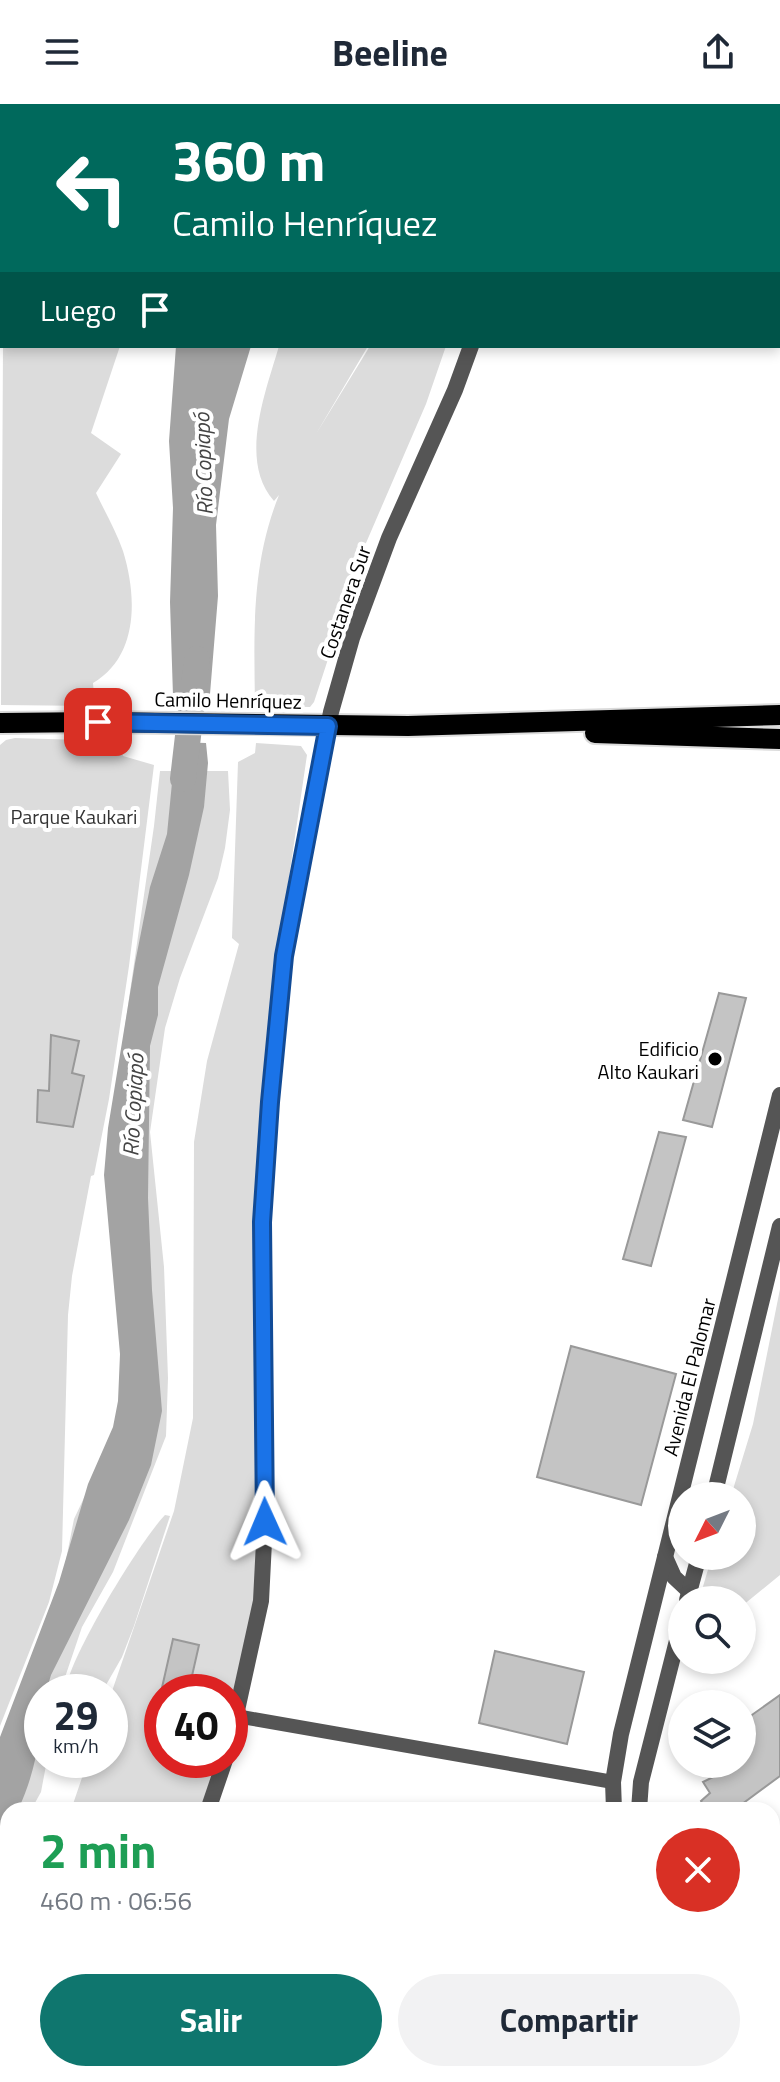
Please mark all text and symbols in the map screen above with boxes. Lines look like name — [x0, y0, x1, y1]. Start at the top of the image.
text: Beeline — [332, 25, 448, 80]
icon: menu — [40, 30, 84, 74]
icon: share — [696, 30, 740, 74]
text: 360 m — [172, 118, 325, 203]
icon: left — [40, 136, 144, 240]
text: Camilo Henríquez — [172, 195, 437, 250]
text: Luego — [40, 287, 117, 333]
icon: arrive — [133, 288, 177, 332]
water label: Río Copiapó — [184, 411, 222, 516]
street label: Costanera Sur — [311, 541, 379, 663]
street label: Camilo Henríquez — [154, 683, 302, 717]
pin — [64, 688, 132, 756]
icon: arrive — [76, 700, 120, 744]
park label: Parque Kaukari — [11, 801, 137, 832]
place label: Edificio Alto Kaukari — [598, 1033, 699, 1087]
marker: Edificio Alto Kaukari — [706, 1050, 724, 1068]
water label: Río Copiapó — [113, 1052, 153, 1157]
street label: Avenida El Palomar — [654, 1295, 724, 1459]
position arrow — [223, 1480, 307, 1564]
north arrow — [668, 1482, 756, 1570]
map controls — [668, 1482, 756, 1778]
button: search — [668, 1586, 756, 1674]
speed limit sign: 40 — [144, 1674, 248, 1778]
text: 29 — [54, 1685, 98, 1746]
button: layers — [668, 1690, 756, 1778]
text: km/h — [53, 1730, 99, 1761]
text: 2 min — [40, 1814, 157, 1887]
button: close — [656, 1828, 740, 1912]
text: 460 m · 06:56 — [40, 1881, 192, 1920]
button: Salir — [40, 1974, 382, 2066]
button: Compartir — [398, 1974, 740, 2066]

